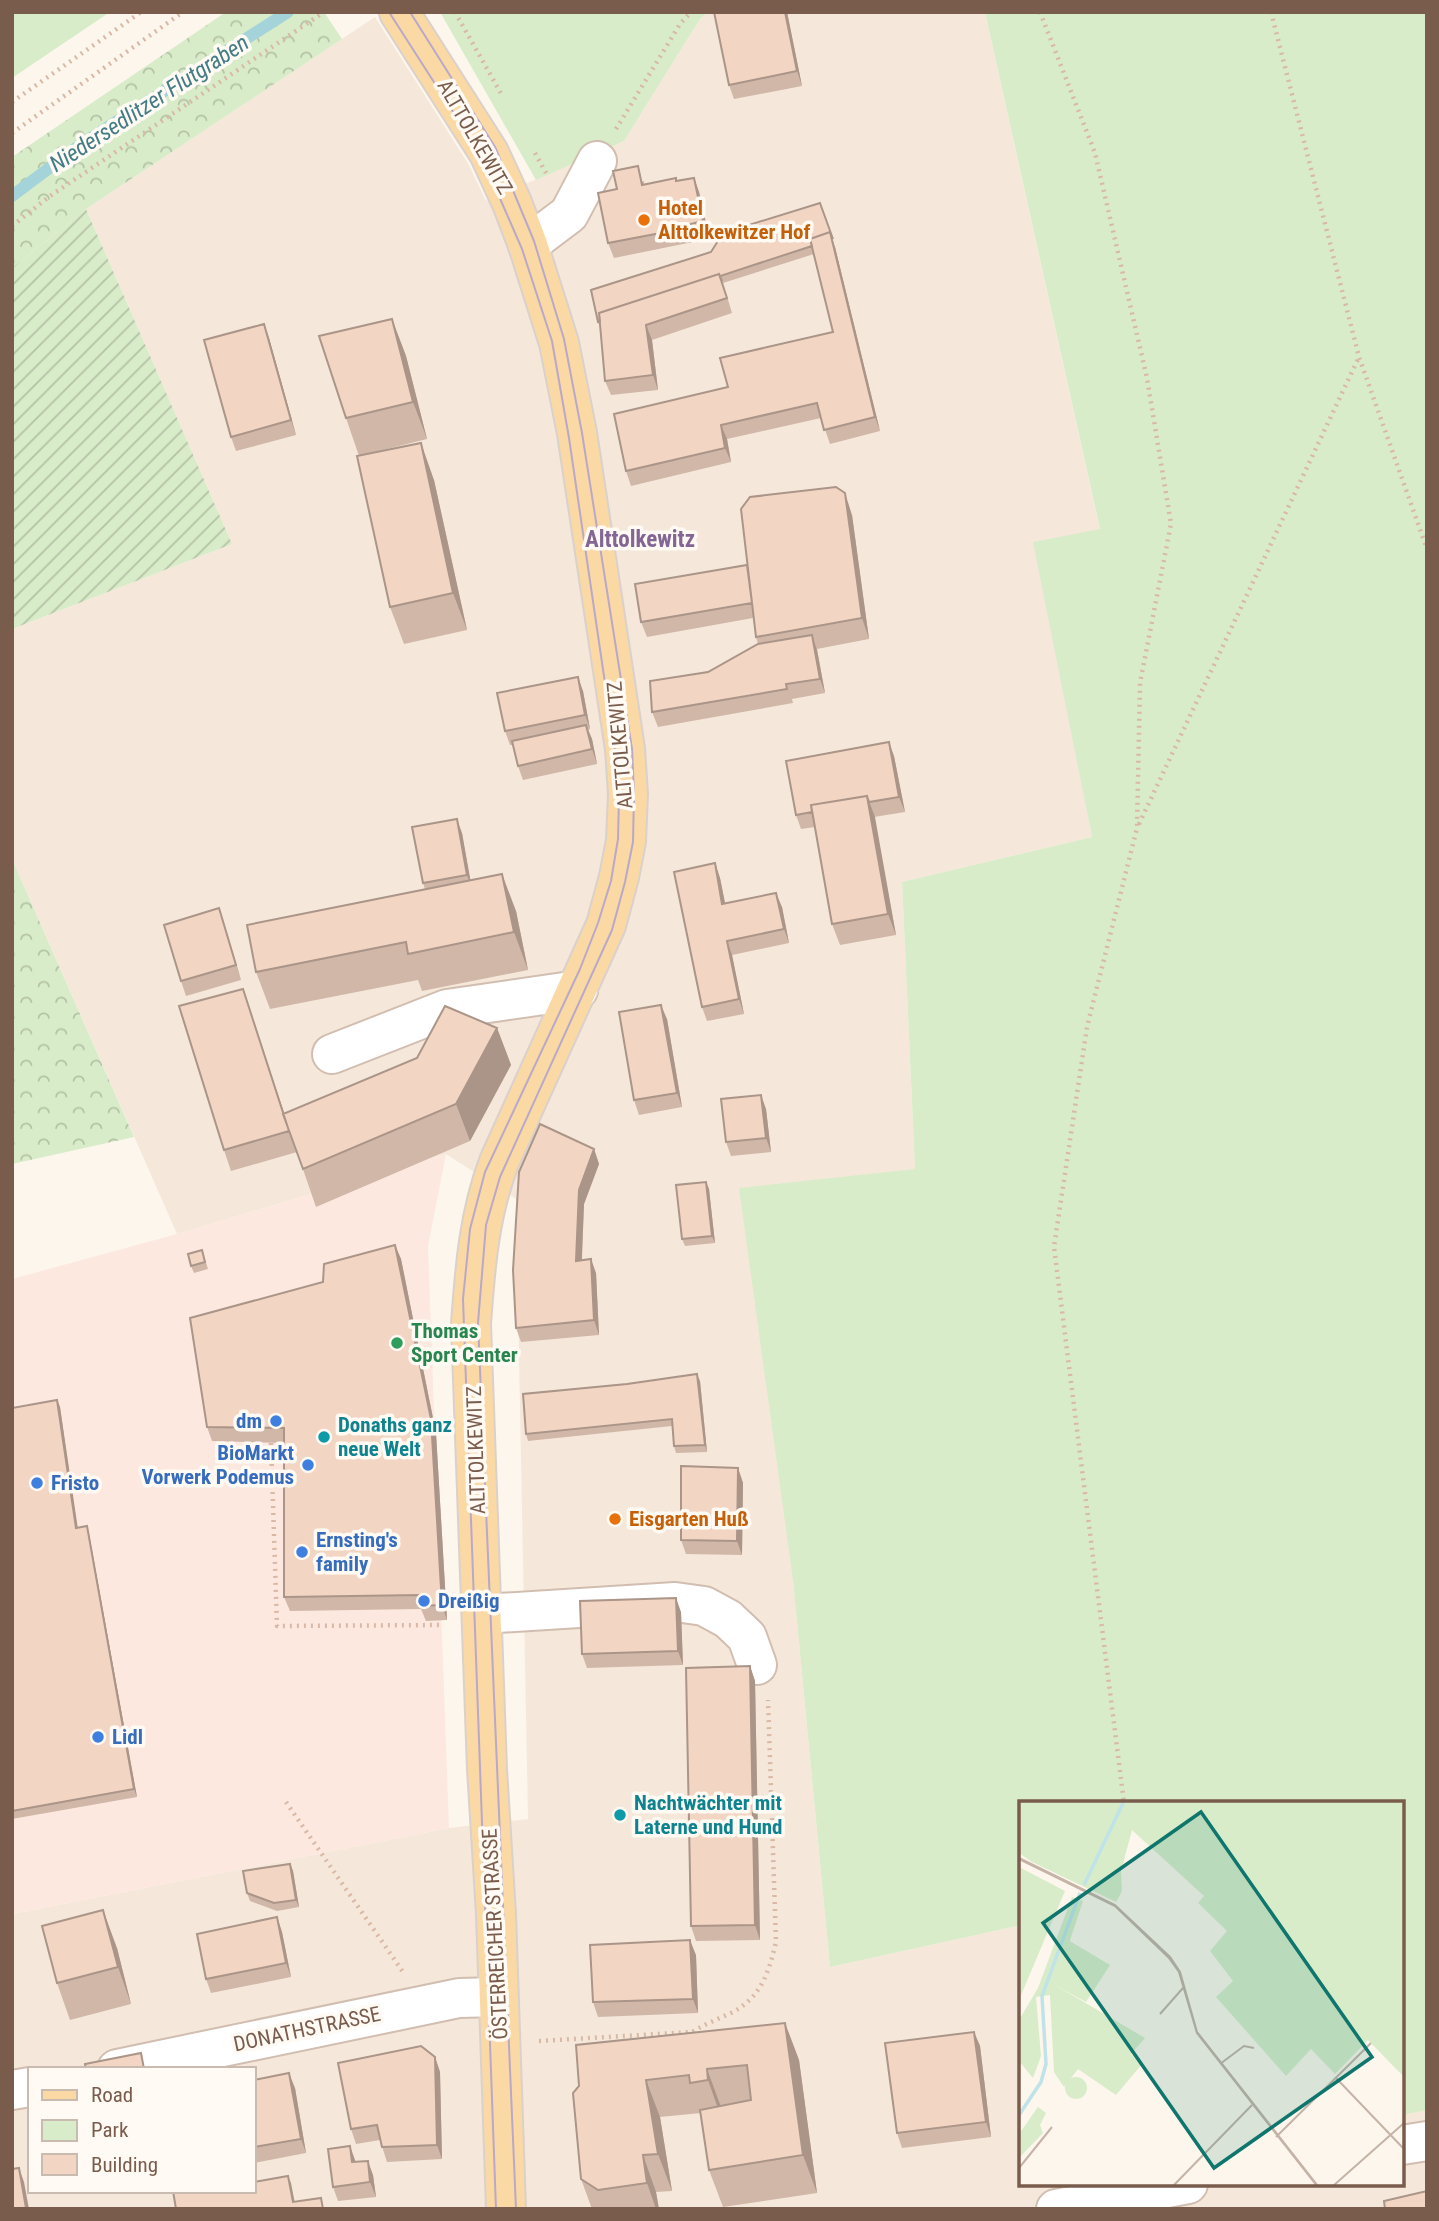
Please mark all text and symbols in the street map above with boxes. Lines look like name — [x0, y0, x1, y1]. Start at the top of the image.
water label: Niedersedlitzer Flutgraben — [45, 29, 254, 178]
street label: ALTTOLKEWITZ — [433, 75, 517, 199]
place label: Hotel Alttolkewitzer Hof — [658, 196, 811, 244]
marker: Hotel Alttolkewitzer Hof — [636, 212, 652, 228]
district label: Alttolkewitz — [585, 526, 695, 553]
street label: ALTTOLKEWITZ — [602, 680, 638, 810]
place label: Thomas Sport Center — [411, 1319, 518, 1367]
marker: Thomas Sport Center — [389, 1335, 405, 1351]
street label: ALTTOLKEWITZ — [462, 1385, 490, 1515]
place label: dm — [236, 1409, 262, 1433]
marker: dm — [268, 1413, 284, 1429]
place label: Donaths ganz neue Welt — [338, 1413, 452, 1461]
marker: Donaths ganz neue Welt — [316, 1429, 332, 1445]
place label: BioMarkt Vorwerk Podemus — [141, 1441, 294, 1489]
marker: BioMarkt Vorwerk Podemus — [300, 1457, 316, 1473]
place label: Fristo — [51, 1471, 99, 1495]
marker: Fristo — [29, 1475, 45, 1491]
place label: Eisgarten Huß — [629, 1507, 749, 1531]
marker: Eisgarten Huß — [607, 1511, 623, 1527]
place label: Ernsting's family — [316, 1528, 398, 1576]
marker: Ernsting's family — [294, 1544, 310, 1560]
place label: Dreißig — [438, 1589, 500, 1613]
marker: Dreißig — [416, 1593, 432, 1609]
place label: Lidl — [112, 1725, 143, 1749]
marker: Lidl — [90, 1729, 106, 1745]
place label: Nachtwächter mit Laterne und Hund — [634, 1791, 782, 1839]
inset map — [1019, 1801, 1404, 2186]
marker: Nachtwächter mit Laterne und Hund — [612, 1807, 628, 1823]
street label: ÖSTERREICHER STRASSE — [477, 1828, 513, 2040]
street label: DONATHSTRASSE — [231, 2002, 383, 2056]
legend — [28, 2067, 256, 2193]
text: Road — [91, 2083, 133, 2107]
text: Park — [91, 2118, 129, 2142]
text: Building — [91, 2153, 158, 2177]

